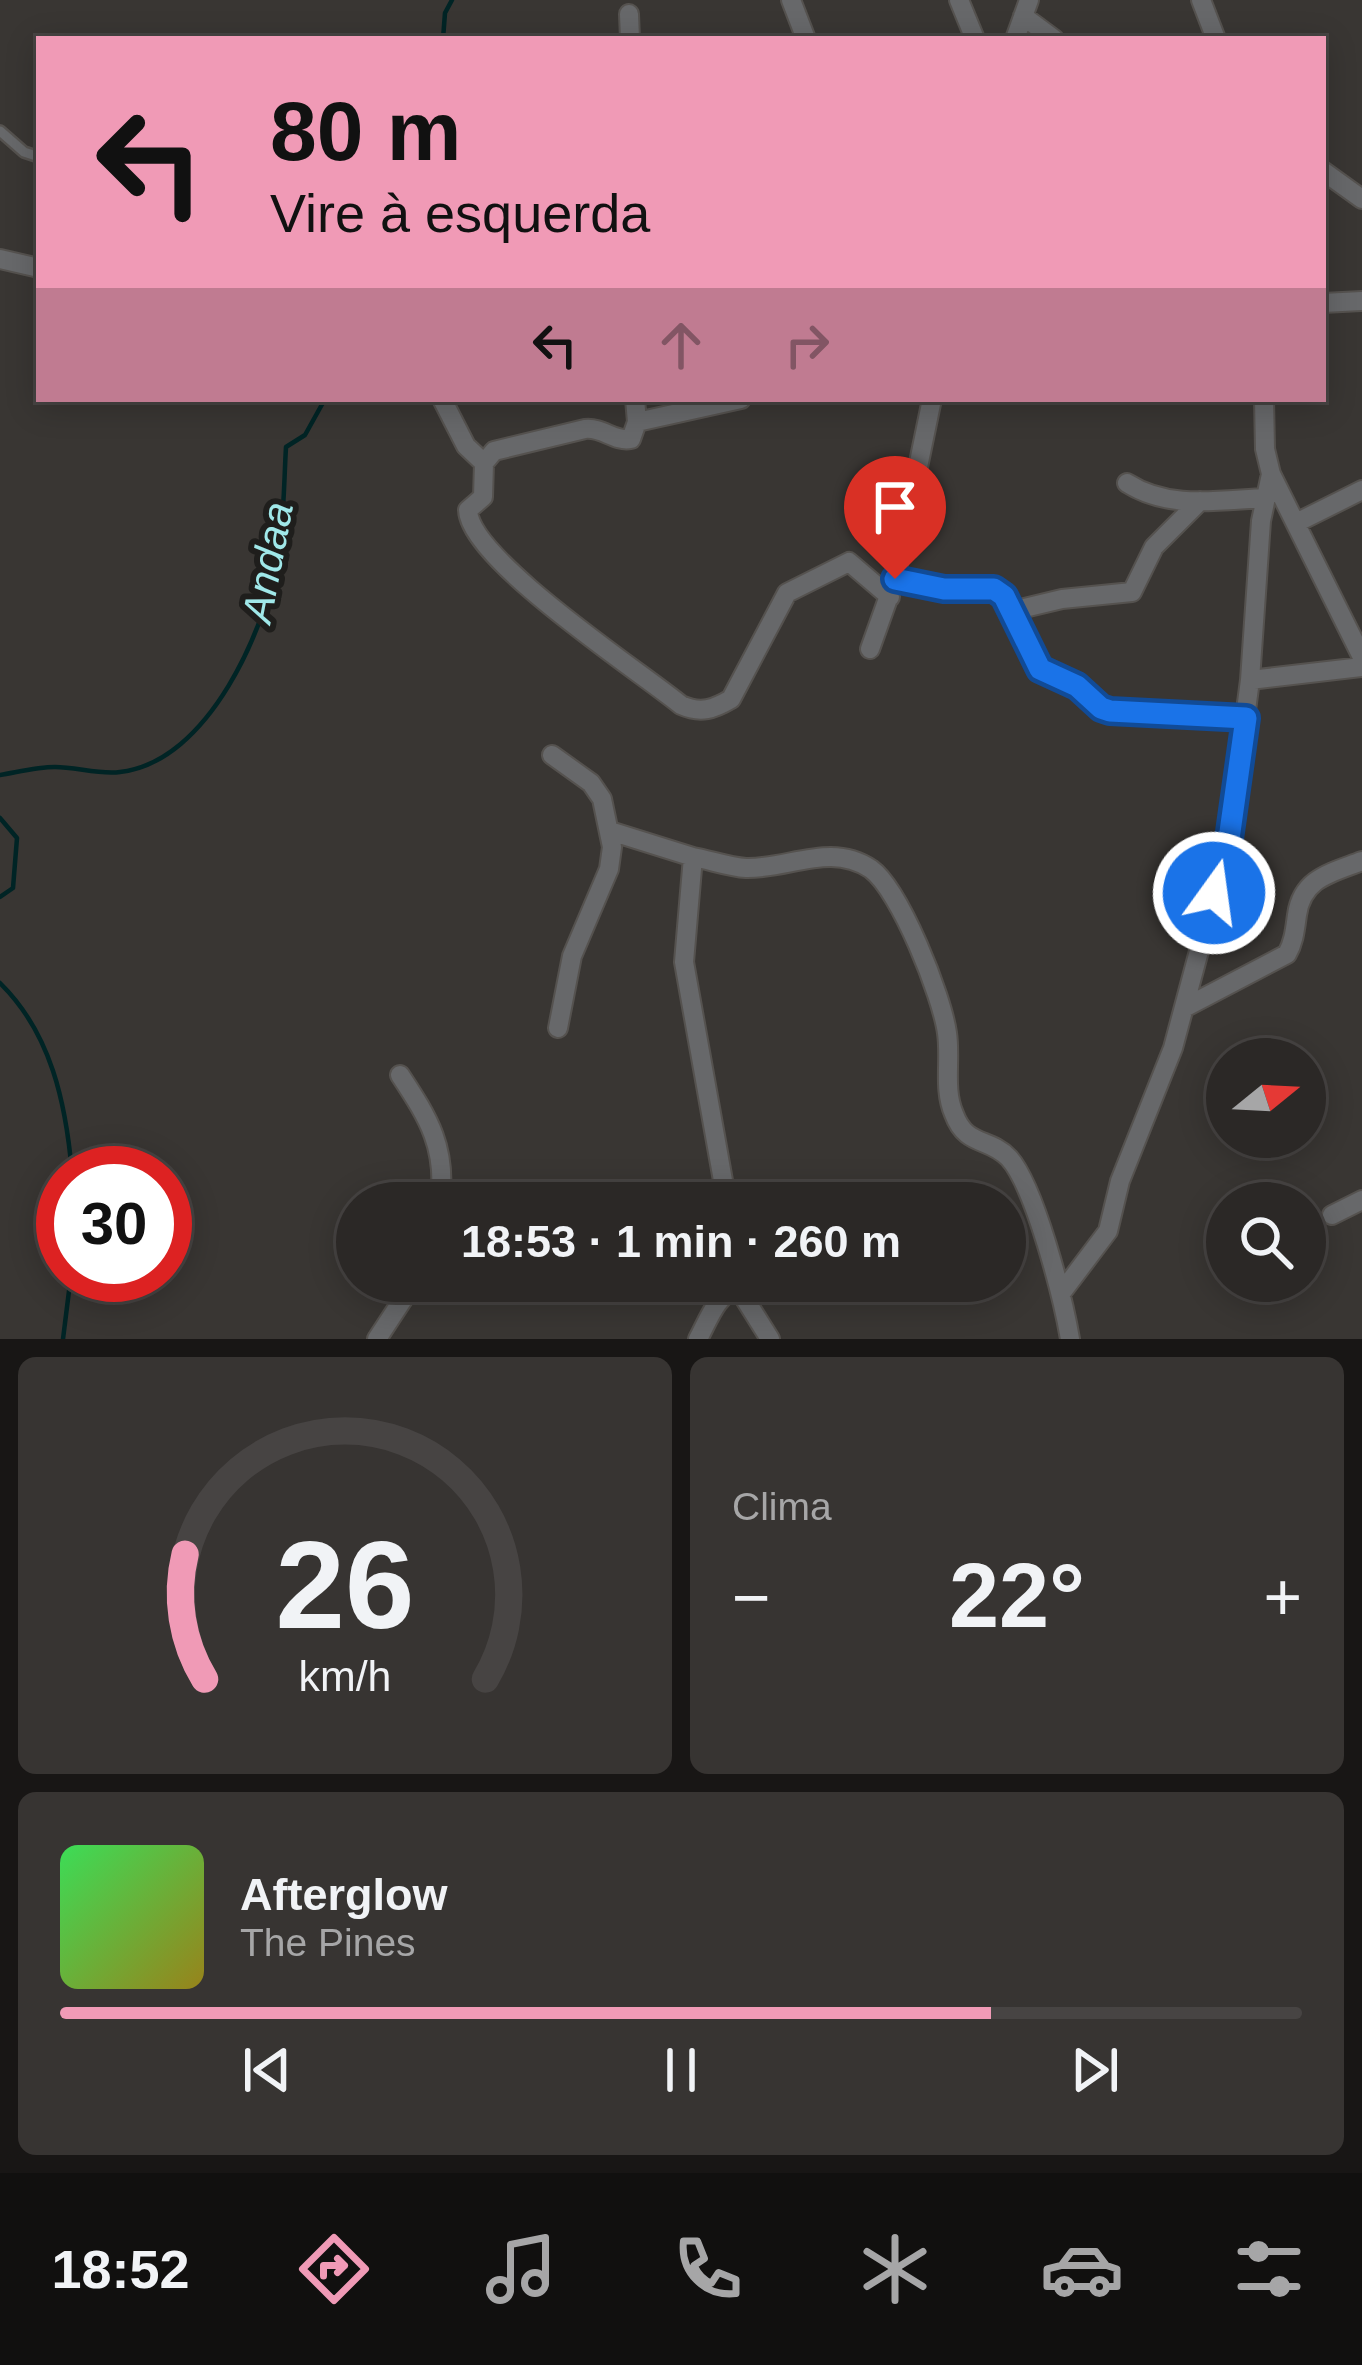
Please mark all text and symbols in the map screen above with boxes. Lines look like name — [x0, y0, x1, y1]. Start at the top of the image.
icon: left — [72, 84, 228, 240]
text: 80 m — [270, 84, 461, 178]
text: Vire à esquerda — [270, 183, 650, 243]
icon: left — [522, 312, 588, 378]
icon: ahead — [648, 312, 714, 378]
icon: right — [774, 312, 840, 378]
pin — [844, 456, 946, 579]
icon: arrive — [862, 474, 928, 540]
water label: Andaa — [232, 498, 302, 629]
position arrow — [1151, 830, 1277, 956]
north arrow — [1206, 1038, 1326, 1158]
map controls — [1206, 1038, 1326, 1302]
speed limit sign: 30 — [36, 1146, 192, 1302]
button: search — [1206, 1182, 1326, 1302]
text: 18:53 · 1 min · 260 m — [461, 1216, 901, 1267]
text: Clima — [732, 1485, 832, 1528]
text: 26 — [276, 1515, 414, 1654]
text: 22° — [949, 1546, 1085, 1646]
text: − — [732, 1560, 771, 1634]
text: + — [1263, 1560, 1302, 1634]
text: km/h — [299, 1651, 391, 1699]
text: Afterglow — [240, 1869, 448, 1920]
text: The Pines — [240, 1921, 416, 1964]
icon: previous — [234, 2037, 300, 2103]
icon: pause — [648, 2037, 714, 2103]
icon: next — [1062, 2037, 1128, 2103]
icon: directions — [292, 2227, 376, 2311]
icon: music — [479, 2227, 563, 2311]
icon: phone — [666, 2227, 750, 2311]
icon: climate — [853, 2227, 937, 2311]
icon: car — [1040, 2227, 1124, 2311]
icon: filters — [1227, 2227, 1311, 2311]
text: 18:52 — [51, 2239, 190, 2299]

